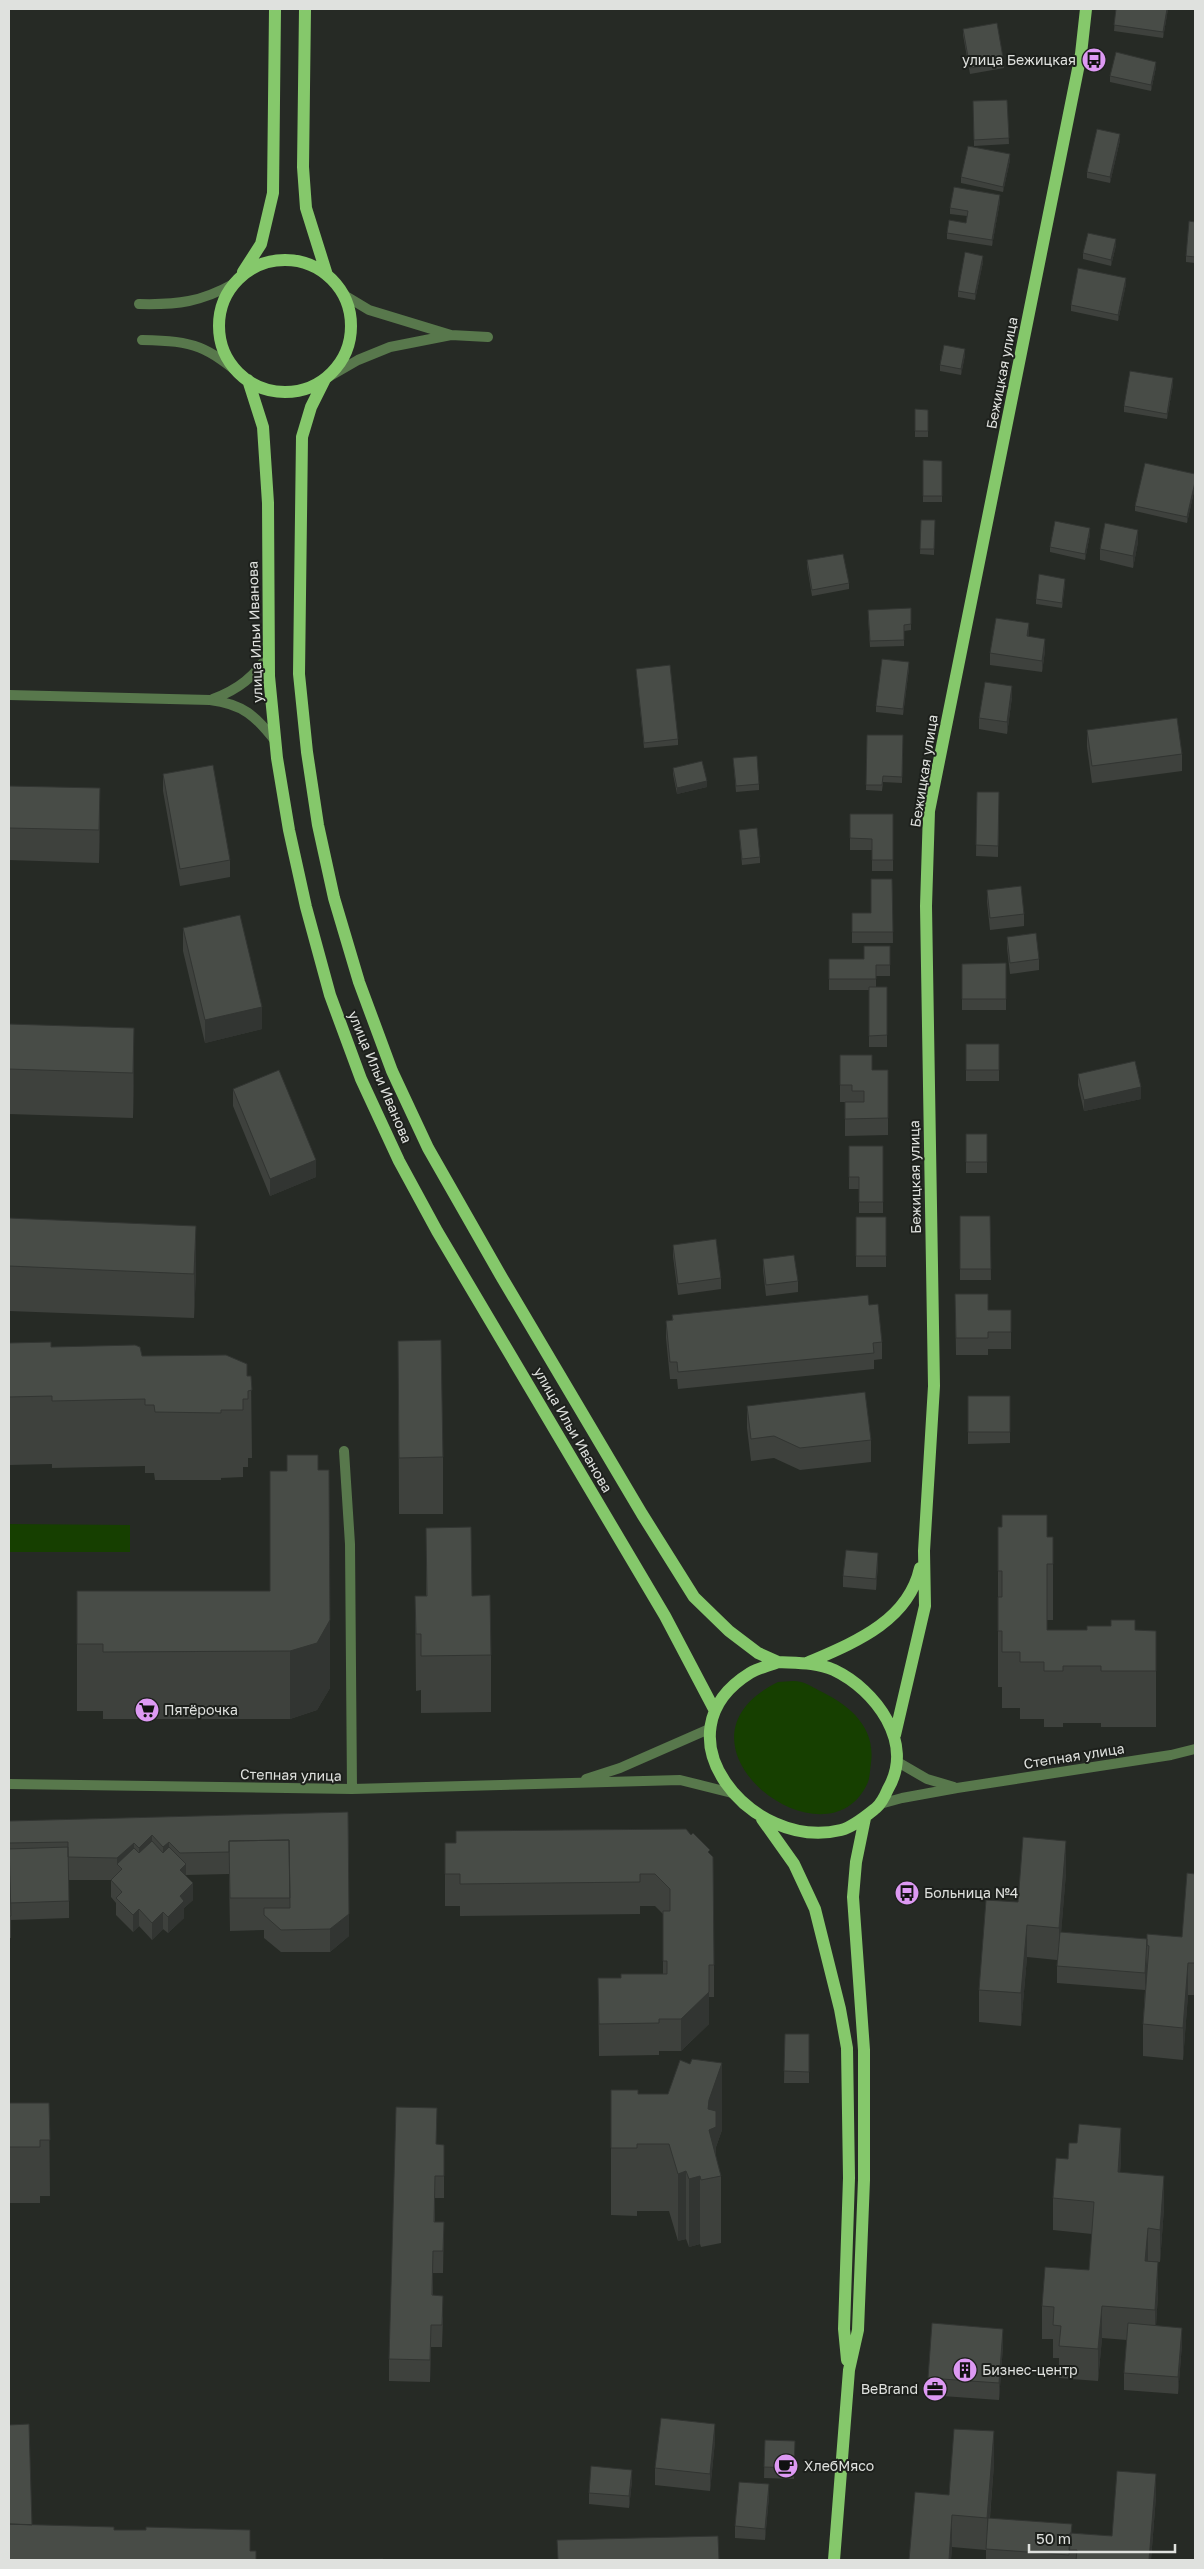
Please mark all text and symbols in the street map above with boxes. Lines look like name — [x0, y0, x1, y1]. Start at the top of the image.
bus stop icon: улица Бежицкая — [1081, 47, 1107, 73]
place label: улица Бежицкая — [962, 51, 1076, 68]
street label: Бежицкая улица — [982, 315, 1021, 430]
street label: улица Ильи Иванова — [244, 561, 265, 703]
street label: Бежицкая улица — [906, 713, 941, 828]
street label: улица Ильи Иванова — [345, 1008, 416, 1145]
street label: Бежицкая улица — [905, 1120, 924, 1234]
street label: улица Ильи Иванова — [531, 1364, 616, 1495]
supermarket icon: Пятёрочка — [134, 1697, 160, 1723]
place label: Пятёрочка — [164, 1701, 238, 1718]
street label: Степная улица — [1022, 1739, 1125, 1772]
street label: Степная улица — [240, 1765, 342, 1784]
bus stop icon: Больница №4 — [894, 1880, 920, 1906]
place label: Больница №4 — [924, 1884, 1018, 1901]
building icon: Бизнес-центр — [952, 2357, 978, 2383]
place label: Бизнес-центр — [982, 2361, 1078, 2378]
office icon: BeBrand — [922, 2376, 948, 2402]
place label: BeBrand — [861, 2380, 918, 2397]
cafe icon: ХлебМясо — [773, 2453, 799, 2479]
place label: ХлебМясо — [804, 2457, 874, 2474]
scale bar — [1029, 2522, 1175, 2554]
text: 50 m — [1036, 2529, 1071, 2547]

